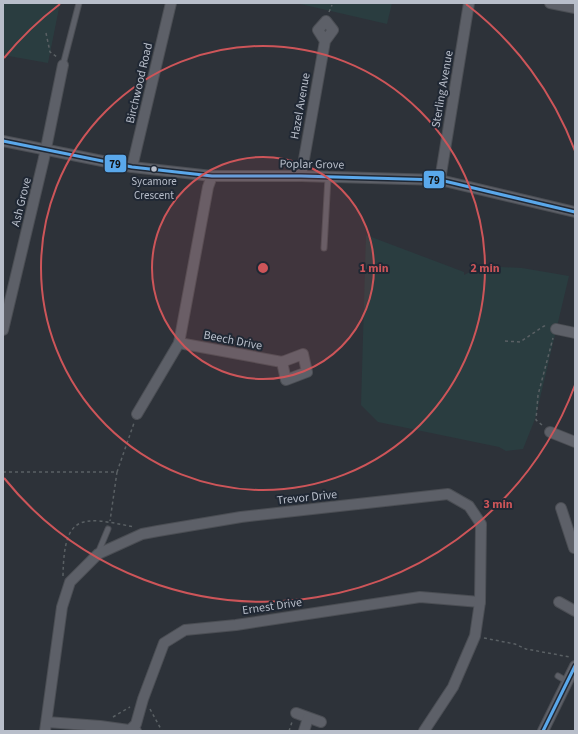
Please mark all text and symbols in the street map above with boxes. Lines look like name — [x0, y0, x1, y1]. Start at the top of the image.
street label: Birchwood Road — [122, 41, 157, 125]
street label: Sterling Avenue — [427, 49, 458, 129]
street label: Hazel Avenue — [286, 71, 315, 141]
line badge: 79 — [104, 154, 127, 173]
street label: Poplar Grove — [279, 155, 345, 174]
text: 79 — [109, 157, 121, 172]
marker: Sycamore Crescent — [149, 164, 159, 174]
line badge: 79 — [423, 170, 445, 189]
text: 79 — [428, 173, 440, 188]
place label: Sycamore Crescent — [131, 174, 177, 203]
street label: Ash Grove — [7, 176, 36, 229]
text: 1 min — [359, 260, 389, 277]
text: 2 min — [470, 260, 500, 277]
centre of rings — [256, 261, 270, 275]
street label: Beech Drive — [202, 326, 264, 355]
street label: Trevor Drive — [276, 486, 338, 509]
text: 3 min — [483, 496, 513, 513]
street label: Ernest Drive — [241, 594, 303, 619]

